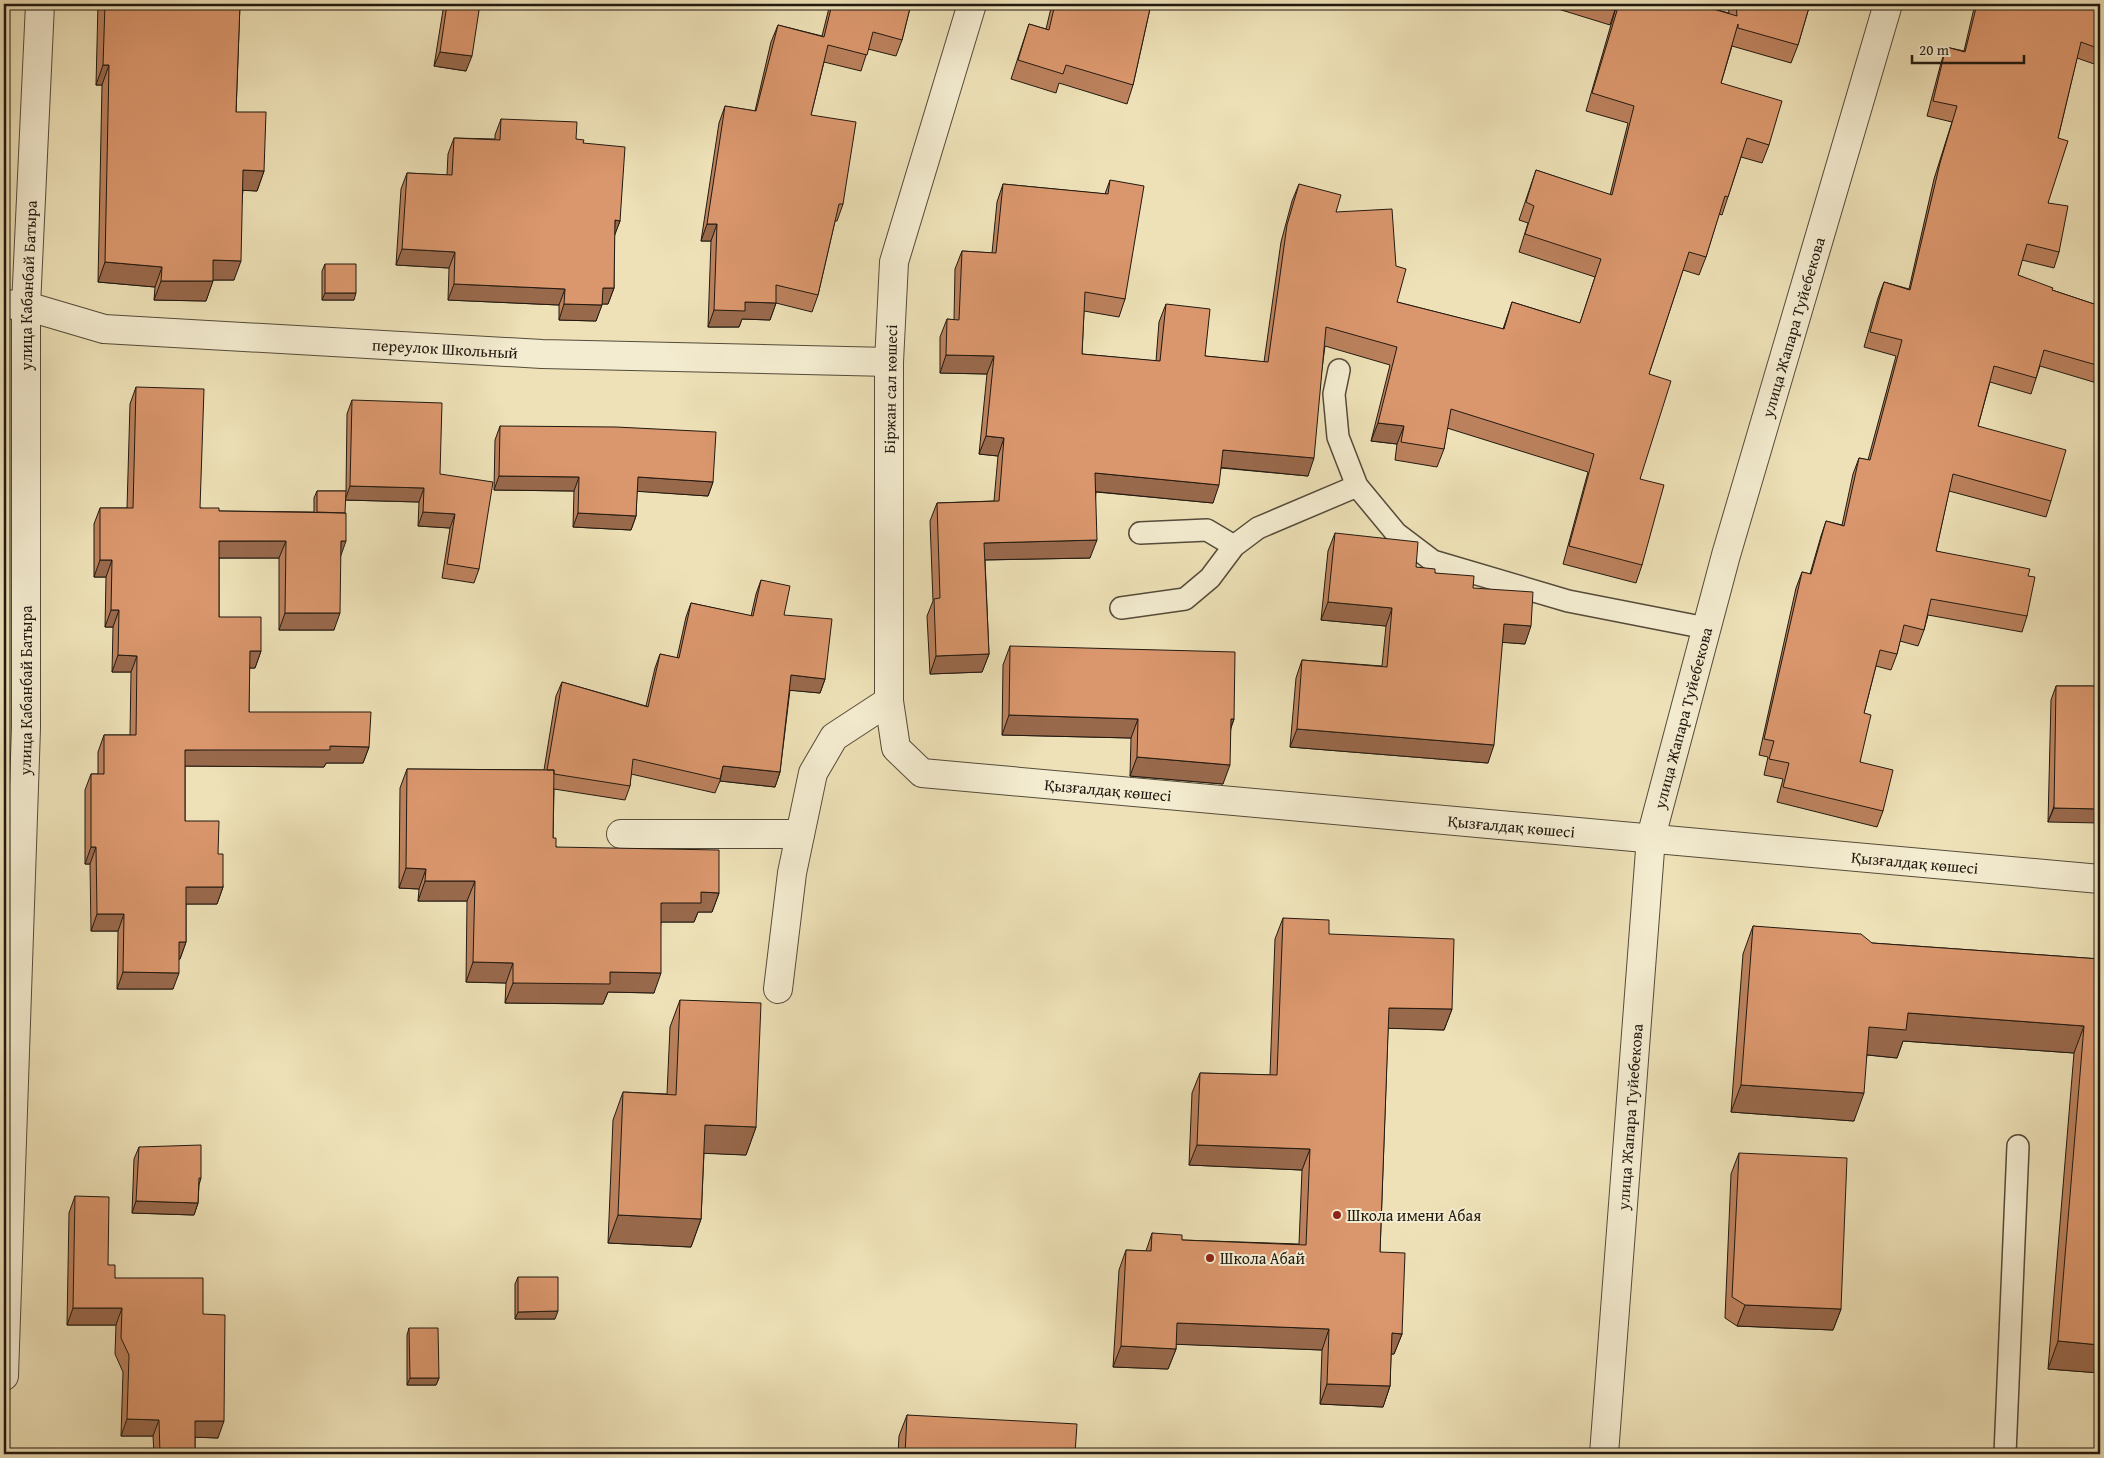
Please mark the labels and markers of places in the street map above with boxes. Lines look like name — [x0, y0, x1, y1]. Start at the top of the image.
place label: Школа имени Абая — [1347, 1203, 1481, 1227]
marker: Школа имени Абая — [1331, 1209, 1343, 1221]
place label: Школа Абай — [1220, 1246, 1305, 1270]
marker: Школа Абай — [1204, 1252, 1216, 1264]

